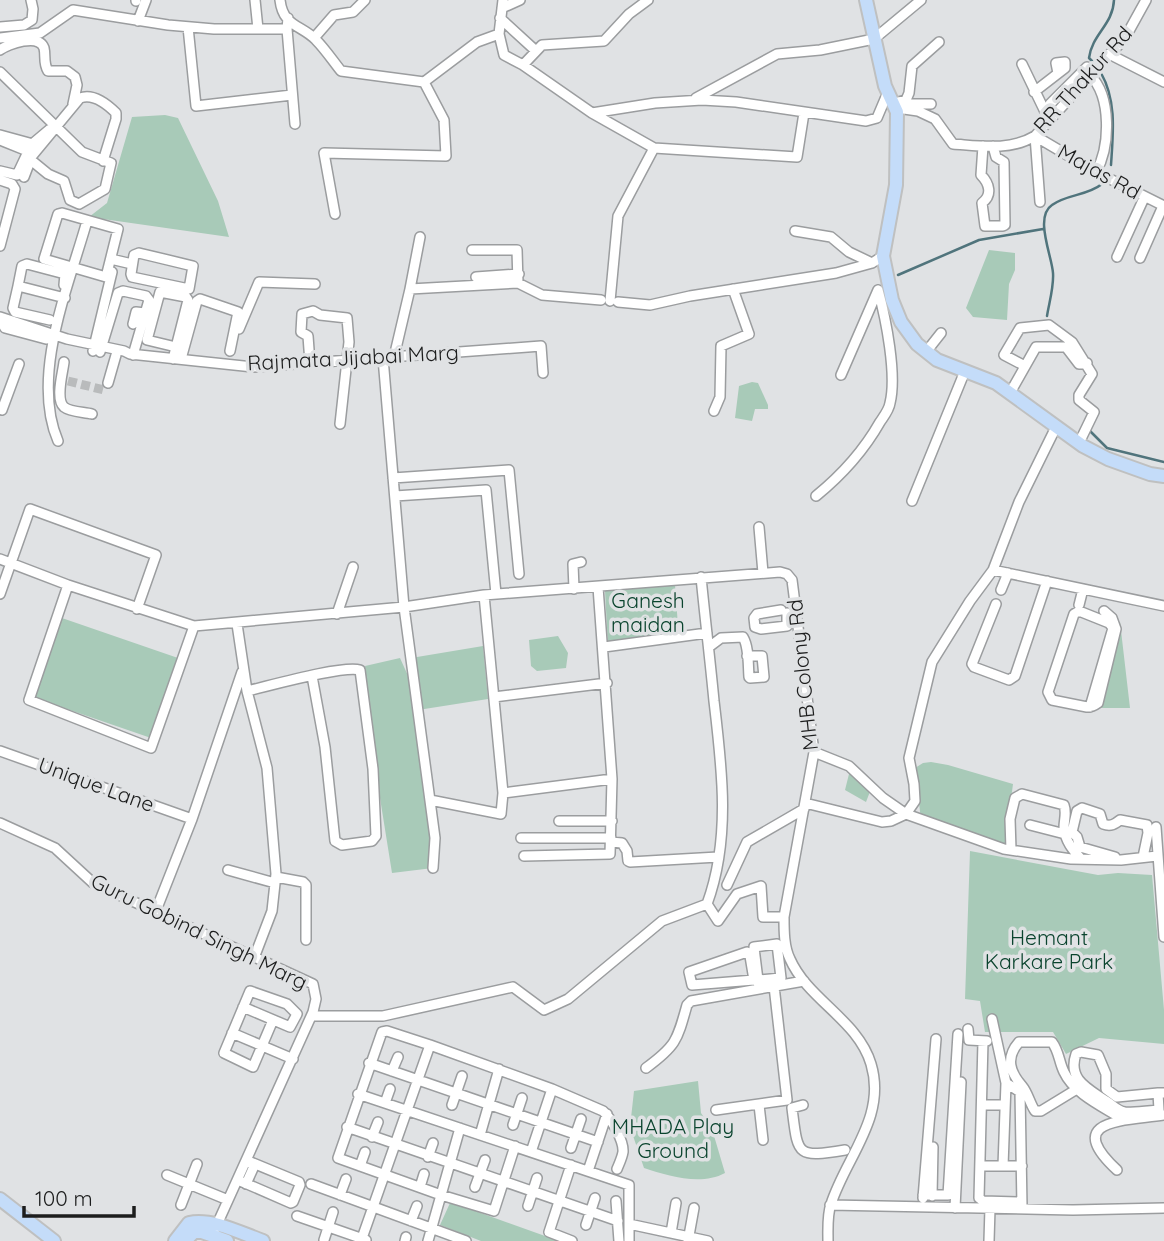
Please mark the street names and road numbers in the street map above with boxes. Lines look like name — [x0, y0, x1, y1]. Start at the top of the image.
street label: RR Thakur Rd — [1027, 21, 1137, 138]
street label: Majas Rd — [1053, 138, 1145, 204]
street label: Rajmata Jijabai Marg — [247, 338, 459, 376]
street label: MHB Colony Rd — [781, 598, 823, 752]
street label: Unique Lane — [35, 751, 158, 817]
street label: Guru Gobind Singh Marg — [87, 867, 312, 995]

